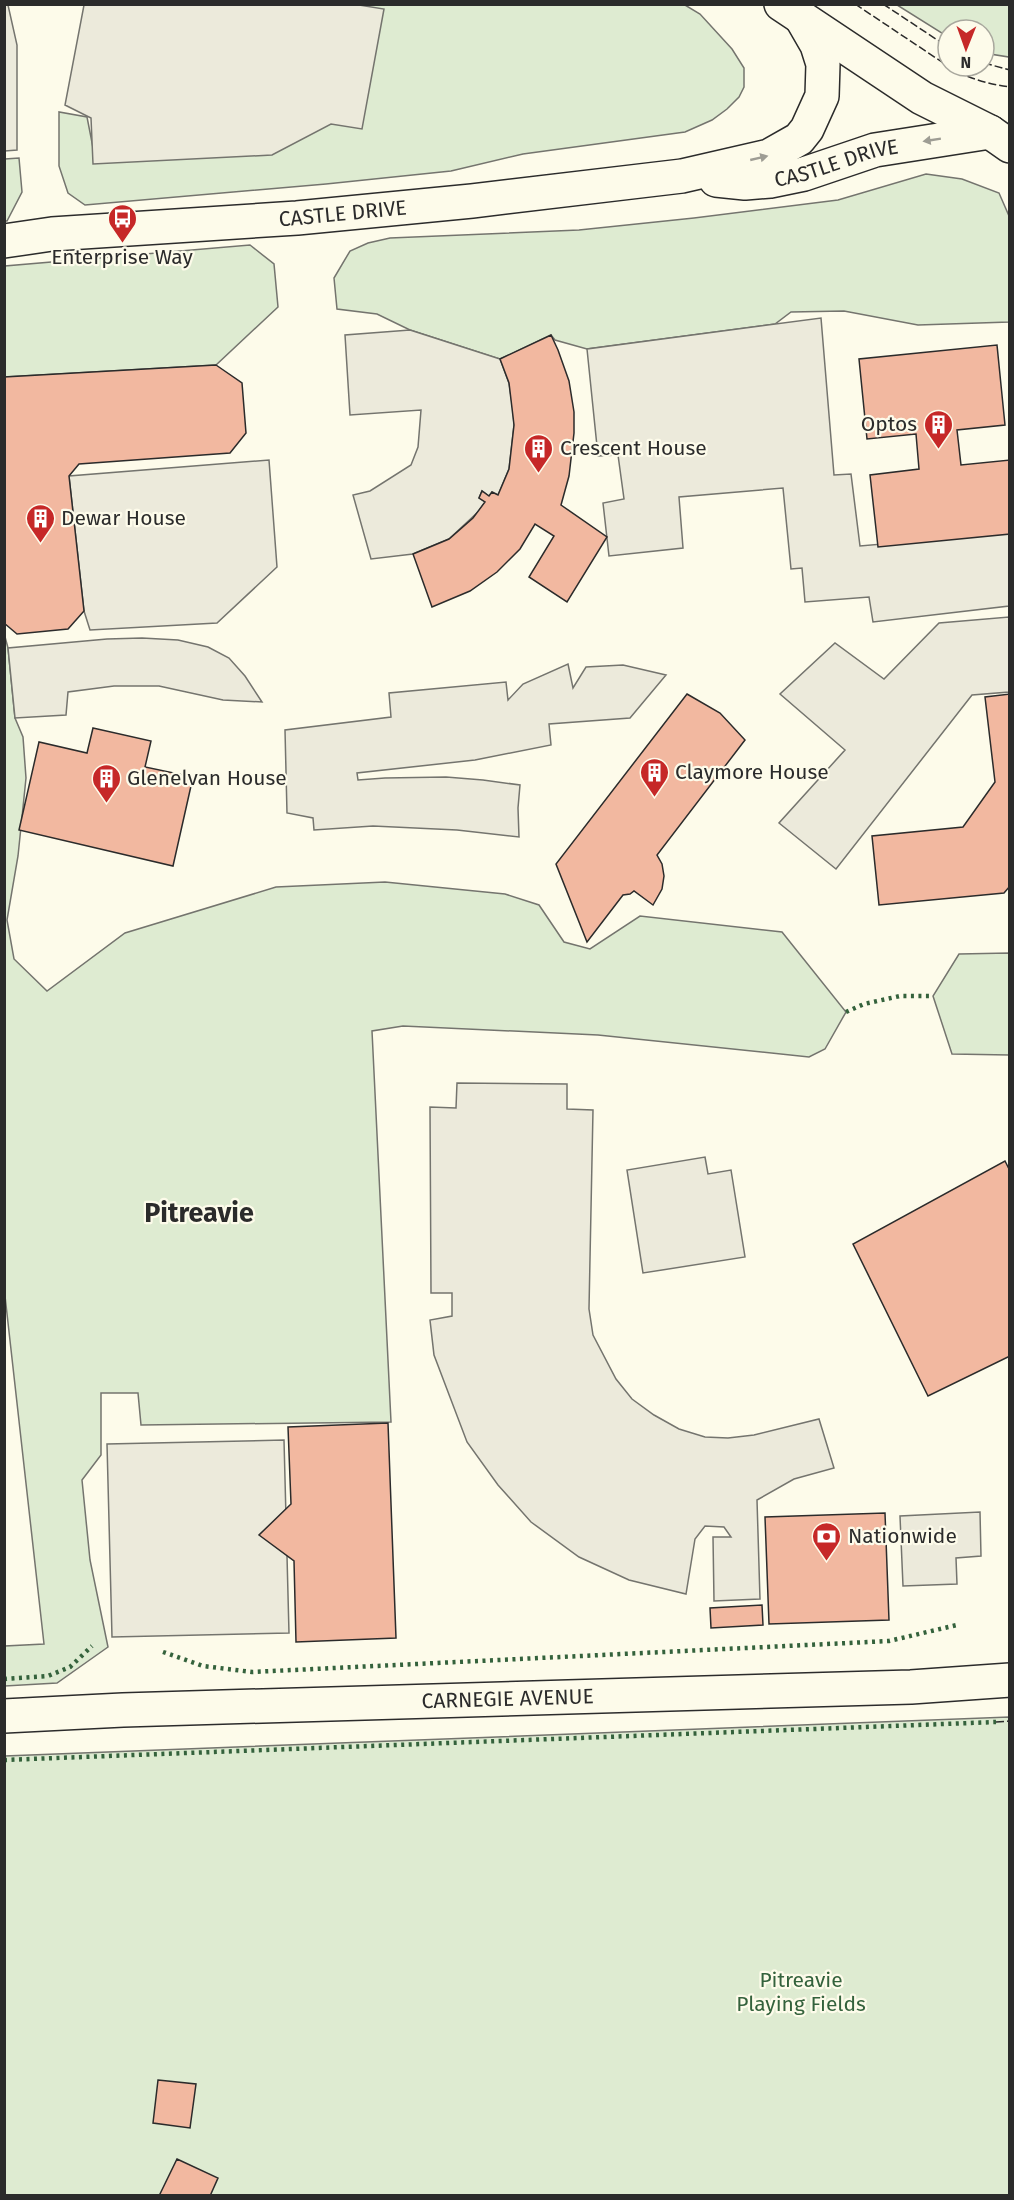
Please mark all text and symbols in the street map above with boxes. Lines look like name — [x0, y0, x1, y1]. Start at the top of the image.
north arrow — [936, 18, 996, 78]
text: N — [960, 53, 971, 72]
street label: CASTLE DRIVE — [772, 134, 900, 193]
one-way arrow — [922, 136, 941, 145]
one-way arrow — [750, 153, 768, 163]
street label: CASTLE DRIVE — [278, 194, 408, 232]
bus stop icon: Enterprise Way — [106, 202, 138, 244]
place label: Enterprise Way — [51, 244, 193, 270]
building icon: Optos — [922, 408, 954, 450]
place label: Optos — [861, 411, 917, 437]
building icon: Crescent House — [523, 432, 555, 474]
place label: Crescent House — [560, 435, 707, 461]
building icon: Dewar House — [24, 502, 56, 544]
place label: Dewar House — [61, 505, 186, 531]
building icon: Claymore House — [638, 756, 670, 798]
place label: Claymore House — [675, 759, 829, 785]
building icon: Glenelvan House — [90, 762, 122, 804]
place label: Glenelvan House — [127, 765, 287, 791]
district label: Pitreavie — [144, 1197, 254, 1229]
bank icon: Nationwide — [811, 1520, 843, 1562]
place label: Nationwide — [848, 1523, 957, 1549]
street label: CARNEGIE AVENUE — [421, 1683, 594, 1714]
park label: Pitreavie Playing Fields — [736, 1967, 866, 2017]

